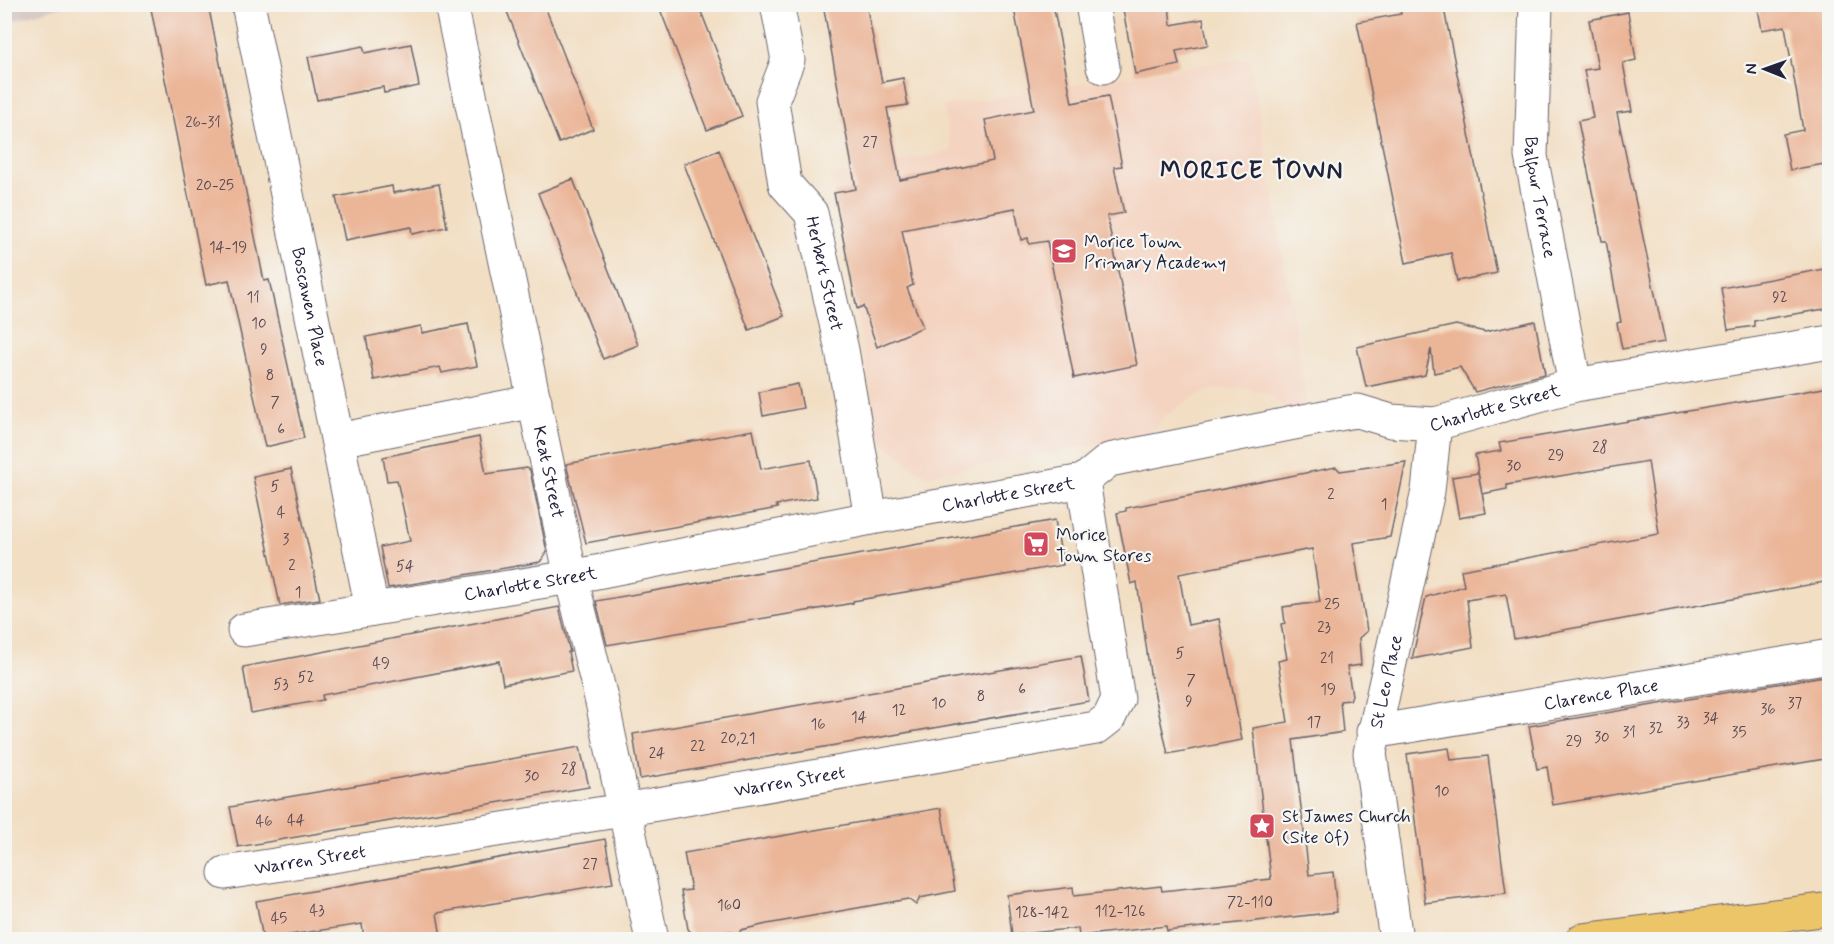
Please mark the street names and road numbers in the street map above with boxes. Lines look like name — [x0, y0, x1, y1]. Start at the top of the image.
street label: Balfour Terrace — [1517, 136, 1561, 260]
street label: Herbert Street — [799, 214, 848, 333]
street label: Boscawen Place — [285, 245, 333, 369]
street label: Charlotte Street — [1427, 379, 1563, 438]
street label: Keat Street — [527, 424, 569, 520]
street label: Charlotte Street — [940, 472, 1077, 518]
street label: Charlotte Street — [462, 561, 599, 607]
street label: St Leo Place — [1365, 632, 1409, 731]
street label: Clarence Place — [1542, 674, 1660, 716]
street label: Warren Street — [732, 761, 847, 804]
street label: Warren Street — [253, 840, 368, 881]

